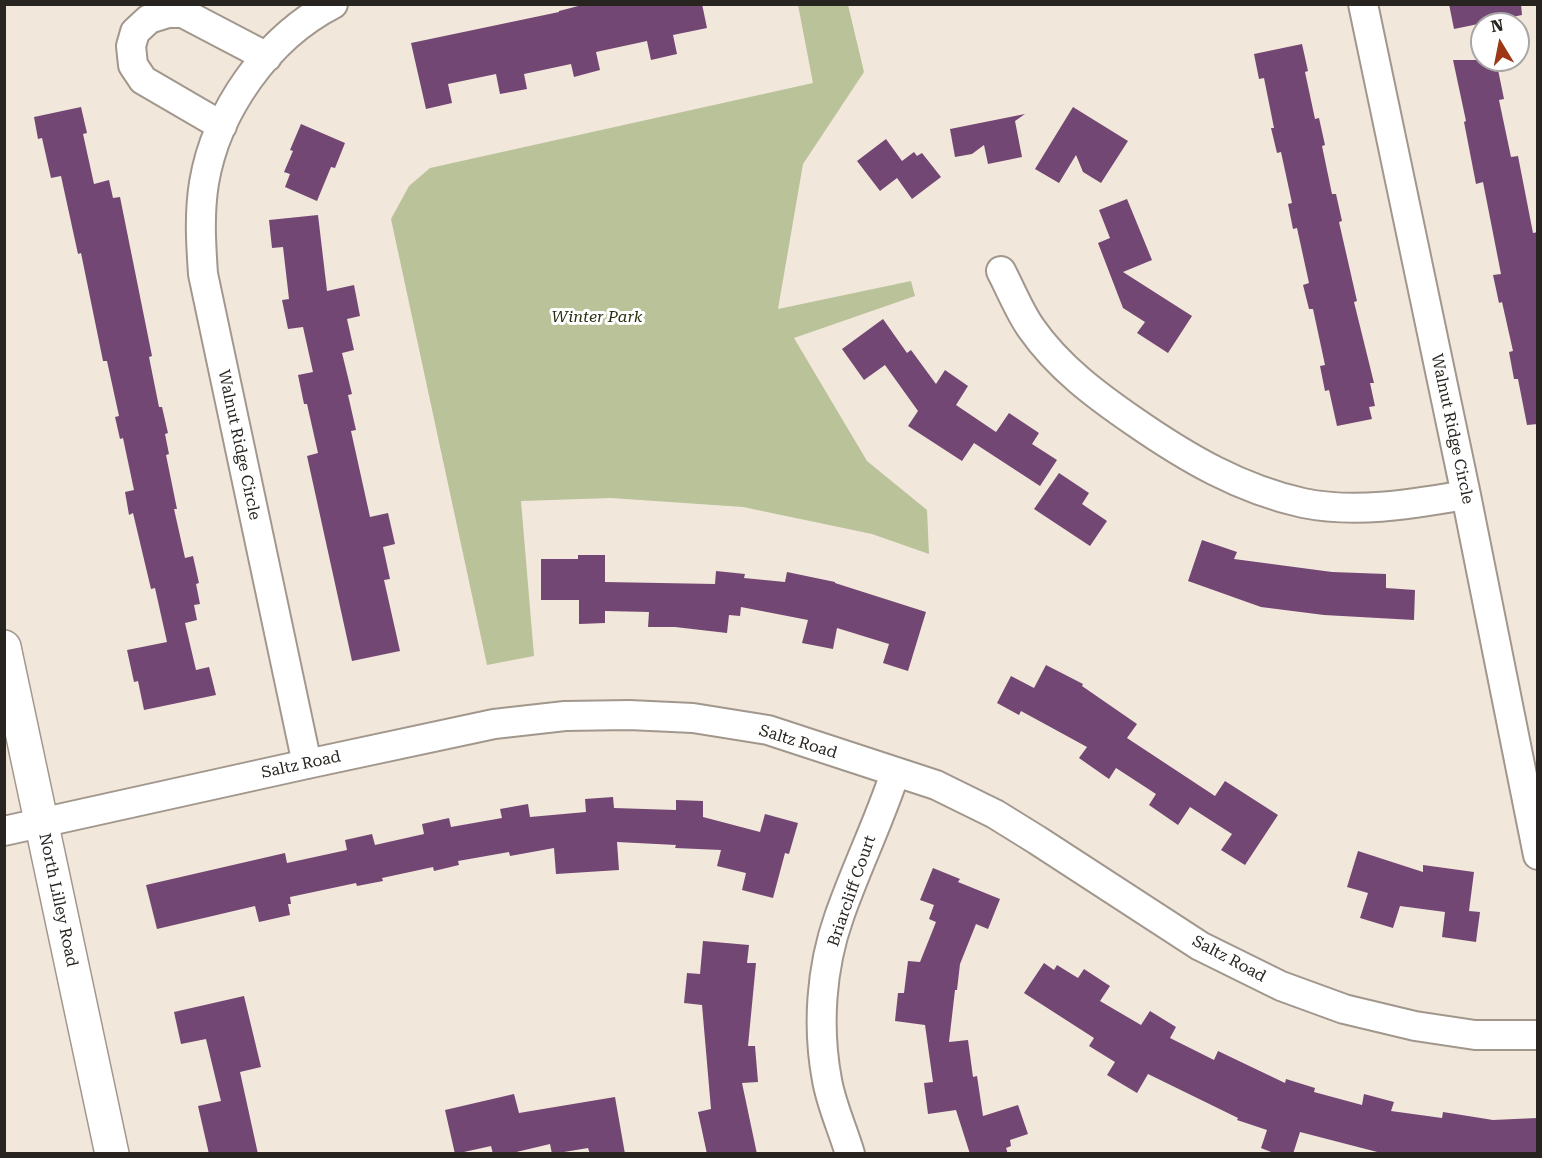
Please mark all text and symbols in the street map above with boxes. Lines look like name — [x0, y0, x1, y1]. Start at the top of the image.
north arrow — [1470, 12, 1530, 72]
text: N — [1489, 15, 1505, 36]
park label: Winter Park — [552, 307, 642, 327]
street label: Walnut Ridge Circle — [1427, 352, 1477, 506]
street label: Walnut Ridge Circle — [214, 368, 264, 522]
street label: Saltz Road — [757, 721, 839, 763]
street label: Saltz Road — [260, 747, 342, 783]
street label: North Lilley Road — [34, 832, 82, 968]
street label: Briarcliff Court — [824, 833, 880, 949]
street label: Saltz Road — [1189, 932, 1269, 986]

